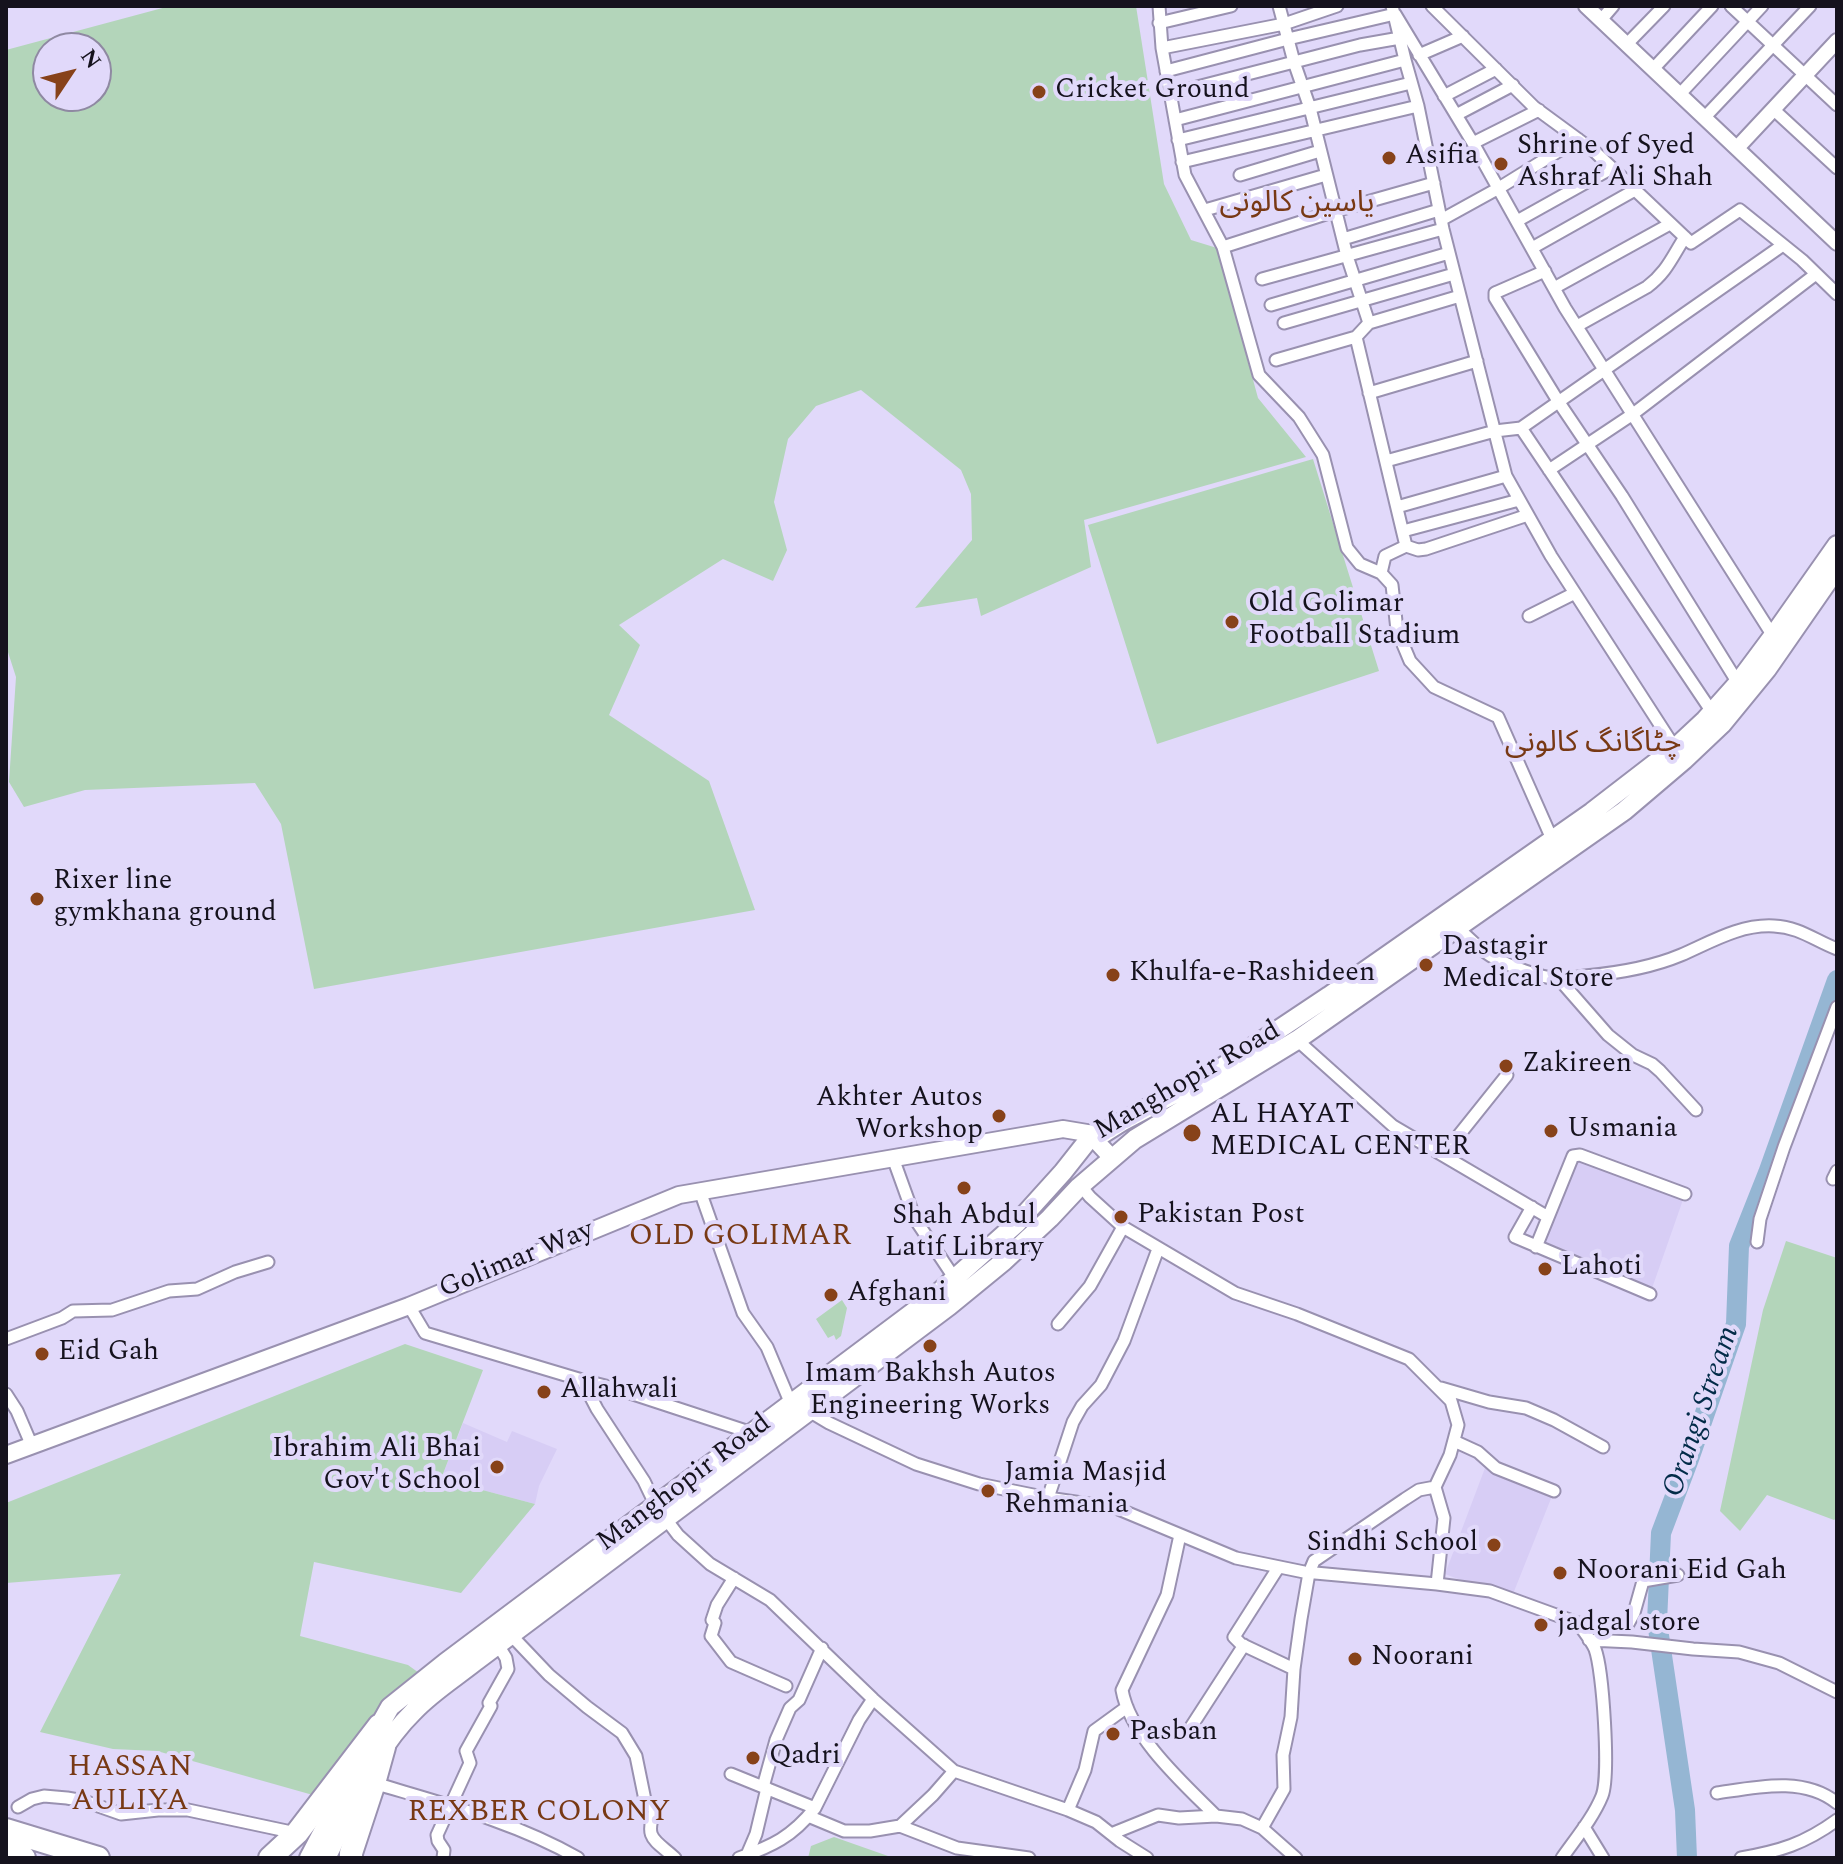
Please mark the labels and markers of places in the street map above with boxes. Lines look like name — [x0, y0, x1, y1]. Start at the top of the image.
place label: Cricket Ground — [1055, 75, 1250, 109]
marker: Cricket Ground — [1030, 83, 1048, 101]
place label: Shrine of Syed Ashraf Ali Shah — [1517, 131, 1713, 197]
place label: Asifia — [1405, 141, 1479, 175]
marker: Asifia — [1380, 149, 1398, 167]
marker: Shrine of Syed Ashraf Ali Shah — [1492, 155, 1510, 173]
place label: Old Golimar Football Stadium — [1248, 589, 1460, 655]
marker: Old Golimar Football Stadium — [1223, 613, 1241, 631]
place label: Rixer line gymkhana ground — [53, 866, 277, 932]
marker: Rixer line gymkhana ground — [28, 890, 46, 908]
place label: Dastagir Medical Store — [1442, 932, 1614, 998]
marker: Dastagir Medical Store — [1417, 956, 1435, 974]
place label: Khulfa-e-Rashideen — [1129, 958, 1375, 992]
marker: Khulfa-e-Rashideen — [1104, 966, 1122, 984]
place label: Zakireen — [1522, 1049, 1632, 1083]
marker: Zakireen — [1497, 1057, 1515, 1075]
place label: Akhter Autos Workshop — [816, 1083, 983, 1149]
place label: AL HAYAT MEDICAL CENTER — [1210, 1100, 1470, 1166]
marker: Akhter Autos Workshop — [990, 1107, 1008, 1125]
place label: Usmania — [1567, 1114, 1677, 1148]
marker: AL HAYAT MEDICAL CENTER — [1181, 1122, 1203, 1144]
marker: Usmania — [1542, 1122, 1560, 1140]
marker: Shah Abdul Latif Library — [955, 1179, 973, 1197]
place label: Pakistan Post — [1137, 1200, 1305, 1234]
place label: Shah Abdul Latif Library — [885, 1201, 1043, 1267]
marker: Pakistan Post — [1112, 1208, 1130, 1226]
place label: Lahoti — [1561, 1252, 1642, 1286]
marker: Lahoti — [1536, 1260, 1554, 1278]
place label: Afghani — [847, 1278, 947, 1312]
marker: Afghani — [822, 1286, 840, 1304]
place label: Eid Gah — [58, 1337, 159, 1371]
marker: Imam Bakhsh Autos Engineering Works — [921, 1337, 939, 1355]
marker: Eid Gah — [33, 1345, 51, 1363]
place label: Imam Bakhsh Autos Engineering Works — [804, 1359, 1056, 1425]
place label: Allahwali — [560, 1375, 678, 1409]
marker: Allahwali — [535, 1383, 553, 1401]
place label: Ibrahim Ali Bhai Gov't School — [272, 1434, 481, 1500]
marker: Ibrahim Ali Bhai Gov't School — [488, 1458, 506, 1476]
place label: Jamia Masjid Rehmania — [1004, 1458, 1167, 1524]
marker: Jamia Masjid Rehmania — [979, 1482, 997, 1500]
place label: Sindhi School — [1307, 1528, 1478, 1562]
marker: Sindhi School — [1485, 1536, 1503, 1554]
place label: Noorani Eid Gah — [1576, 1556, 1787, 1590]
marker: Noorani Eid Gah — [1551, 1564, 1569, 1582]
place label: jadgal store — [1557, 1608, 1700, 1642]
marker: jadgal store — [1532, 1616, 1550, 1634]
place label: Noorani — [1371, 1642, 1474, 1676]
marker: Noorani — [1346, 1650, 1364, 1668]
place label: Pasban — [1129, 1717, 1218, 1751]
marker: Pasban — [1104, 1725, 1122, 1743]
place label: Qadri — [769, 1741, 841, 1775]
marker: Qadri — [744, 1749, 762, 1767]

